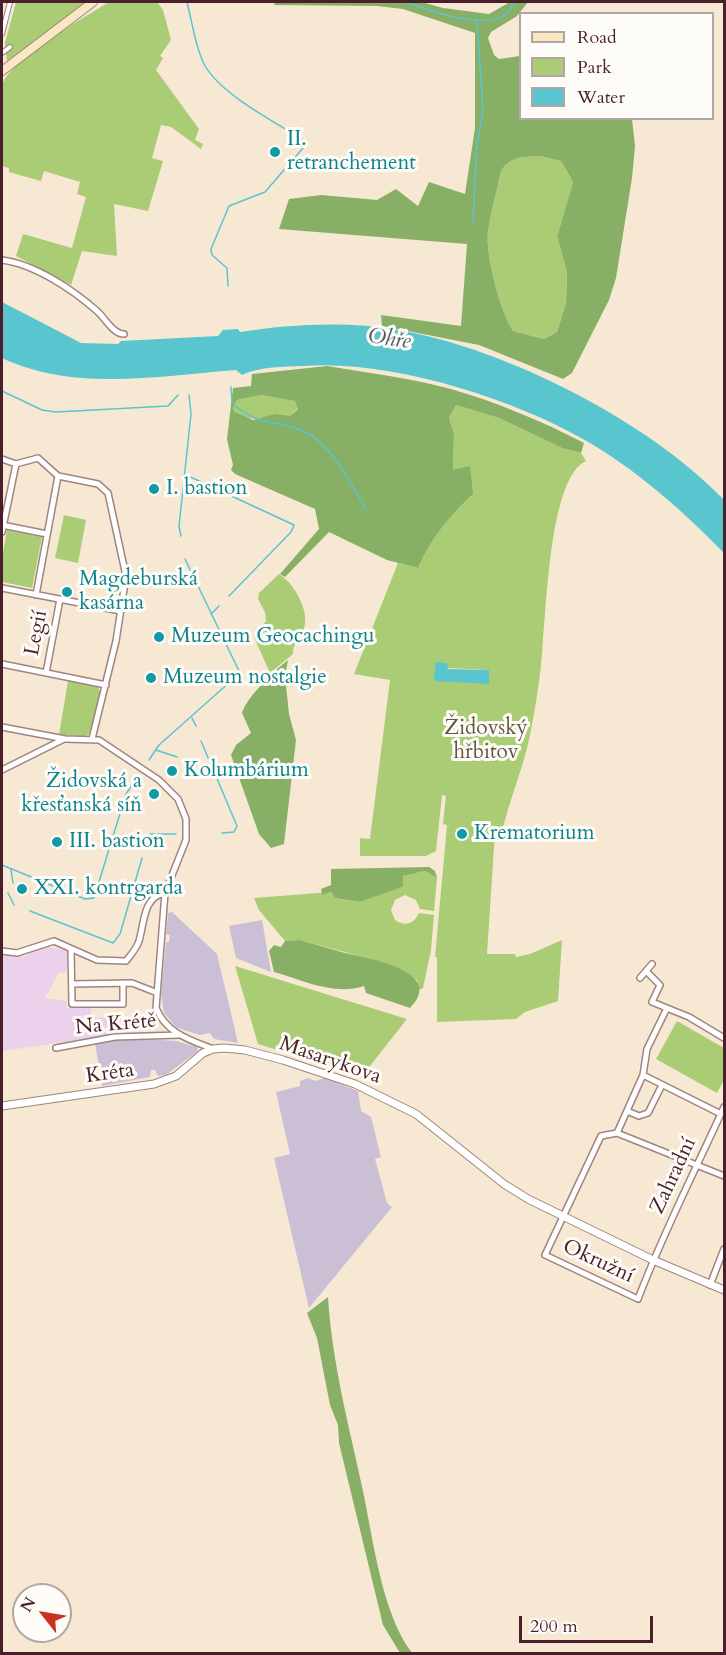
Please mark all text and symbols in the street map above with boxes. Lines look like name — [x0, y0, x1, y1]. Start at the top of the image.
legend — [519, 12, 714, 120]
text: Road — [577, 25, 617, 50]
text: Park — [577, 55, 612, 80]
text: Water — [577, 85, 625, 110]
place label: II. retranchement — [287, 127, 416, 177]
marker: II. retranchement — [268, 145, 282, 159]
water label: Ohře — [366, 324, 412, 356]
place label: I. bastion — [166, 476, 247, 502]
marker: I. bastion — [147, 482, 161, 496]
place label: Magdeburská kasárna — [79, 567, 198, 617]
marker: Magdeburská kasárna — [60, 585, 74, 599]
street label: Legií — [20, 608, 54, 658]
place label: Muzeum Geocachingu — [171, 624, 375, 650]
marker: Muzeum Geocachingu — [152, 630, 166, 644]
place label: Muzeum nostalgie — [163, 665, 327, 691]
marker: Muzeum nostalgie — [144, 671, 158, 685]
park label: Židovský hřbitov — [444, 716, 528, 766]
place label: Kolumbárium — [184, 758, 309, 784]
marker: Kolumbárium — [165, 764, 179, 778]
place label: Židovská a křesťanská síň — [21, 769, 142, 819]
marker: Židovská a křesťanská síň — [147, 787, 161, 801]
place label: Krematorium — [474, 821, 594, 847]
marker: Krematorium — [455, 827, 469, 841]
place label: III. bastion — [69, 829, 165, 855]
marker: III. bastion — [50, 835, 64, 849]
place label: XXI. kontrgarda — [34, 876, 183, 902]
marker: XXI. kontrgarda — [15, 882, 29, 896]
street label: Na Krétě — [74, 1009, 158, 1041]
street label: Masarykova — [276, 1032, 384, 1090]
street label: Kréta — [84, 1058, 136, 1090]
street label: Zahradní — [645, 1134, 703, 1218]
street label: Okružní — [558, 1235, 638, 1289]
north arrow — [12, 1583, 72, 1643]
text: N — [15, 1593, 41, 1616]
scale bar — [522, 1604, 656, 1642]
text: 200 m — [530, 1614, 578, 1639]

